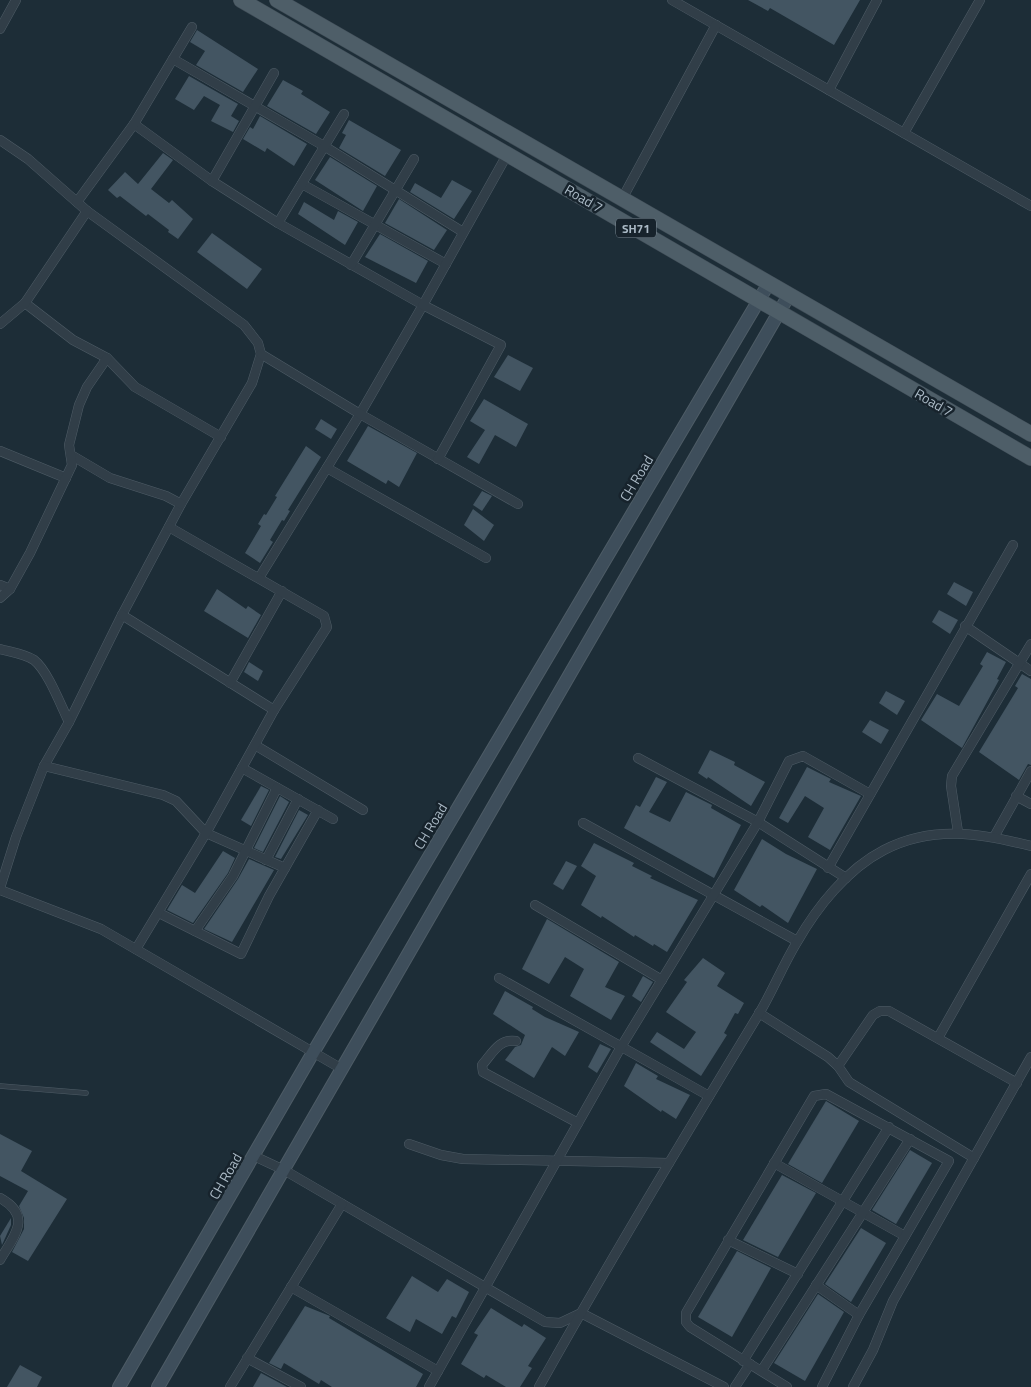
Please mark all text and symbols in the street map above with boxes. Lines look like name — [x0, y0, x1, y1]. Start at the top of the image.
street label: Road 7 — [561, 179, 607, 217]
road number: SH71 — [616, 218, 656, 238]
street label: Road 7 — [911, 383, 957, 421]
street label: CH Road — [614, 451, 658, 505]
street label: CH Road — [408, 799, 452, 853]
street label: CH Road — [203, 1149, 247, 1203]

